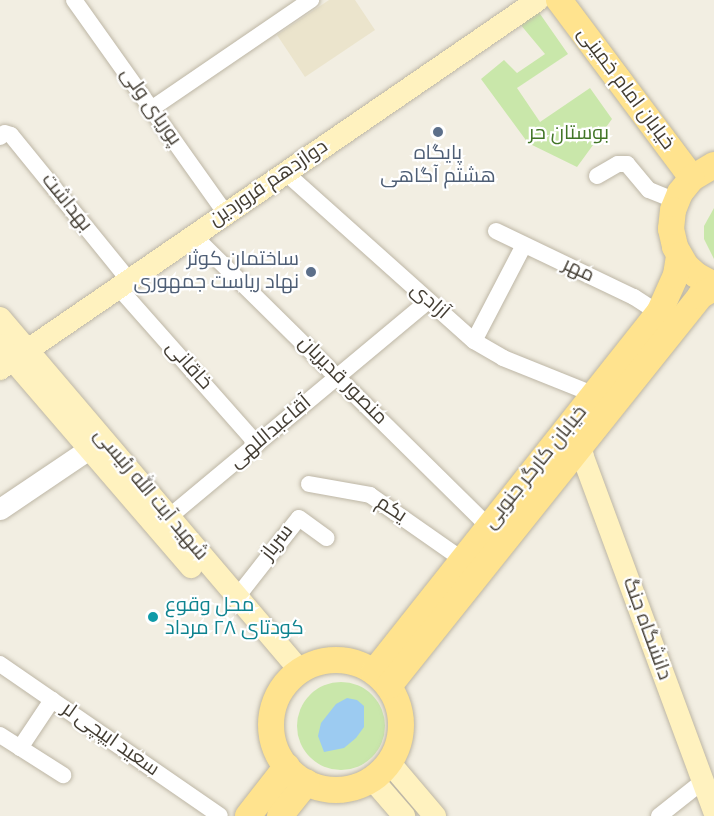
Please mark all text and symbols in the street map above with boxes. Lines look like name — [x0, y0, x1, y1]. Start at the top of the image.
street label: خیابان امام خمینی — [571, 23, 679, 155]
street label: پوریای ولی — [114, 63, 186, 151]
park label: بوستان حر — [529, 122, 609, 146]
marker: پایگاه هشتم آگاهی — [431, 125, 445, 139]
street label: دوازدهم فروردین — [205, 135, 333, 233]
place label: پایگاه هشتم آگاهی — [380, 142, 496, 189]
street label: بهداشت — [35, 169, 97, 237]
place label: ساختمان کوثر نهاد ریاست جمهوری — [134, 248, 299, 295]
street label: مهر — [558, 253, 598, 289]
marker: ساختمان کوثر نهاد ریاست جمهوری — [304, 265, 318, 279]
street label: آزادی — [405, 279, 453, 325]
street label: منصور قدیریان — [292, 331, 392, 431]
street label: خاقانی — [160, 336, 216, 396]
street label: آقاعبداللهی — [225, 392, 317, 474]
street label: خیابان کارگر جنوبی — [479, 402, 593, 534]
street label: شهید آیت الله رئیسی — [88, 424, 212, 566]
street label: یکم — [371, 491, 411, 529]
street label: سرباز — [257, 520, 299, 566]
street label: دانشگاه جنگ — [616, 574, 676, 684]
place label: محل وقوع کودتای ۲۸ مرداد — [165, 594, 304, 641]
marker: محل وقوع کودتای ۲۸ مرداد — [146, 610, 160, 624]
street label: سعید ایپچی لر — [57, 698, 163, 782]

